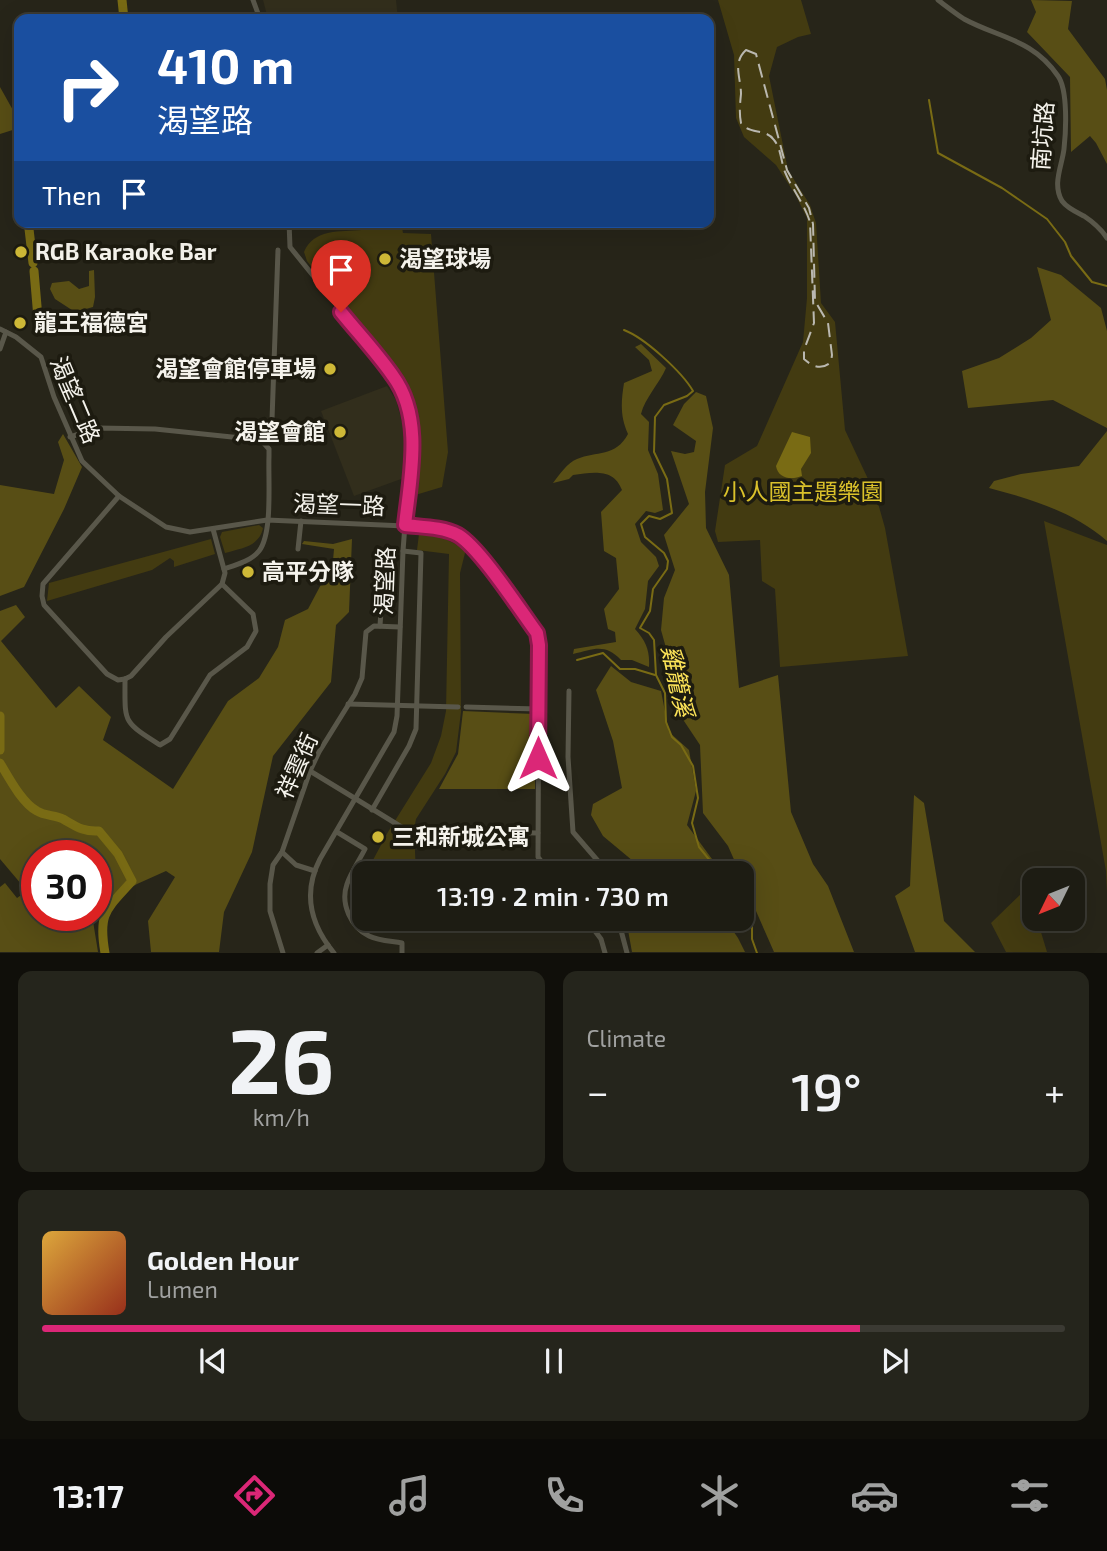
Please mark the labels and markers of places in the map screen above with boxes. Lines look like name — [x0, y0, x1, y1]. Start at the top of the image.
place label: RGB Karaoke Bar — [35, 237, 217, 265]
pin — [311, 240, 371, 312]
marker: RGB Karaoke Bar — [13, 244, 29, 260]
place label: 渴望球場 — [399, 244, 491, 272]
marker: 渴望球場 — [377, 251, 393, 267]
place label: 龍王福德宮 — [34, 308, 149, 336]
marker: 龍王福德宮 — [12, 315, 28, 331]
place label: 渴望會館停車場 — [155, 354, 316, 382]
marker: 渴望會館停車場 — [322, 361, 338, 377]
place label: 渴望會館 — [234, 417, 326, 445]
marker: 渴望會館 — [332, 424, 348, 440]
place label: 高平分隊 — [262, 557, 354, 585]
marker: 高平分隊 — [240, 564, 256, 580]
place label: 三和新城公寓 — [392, 822, 530, 850]
marker: 三和新城公寓 — [370, 829, 386, 845]

